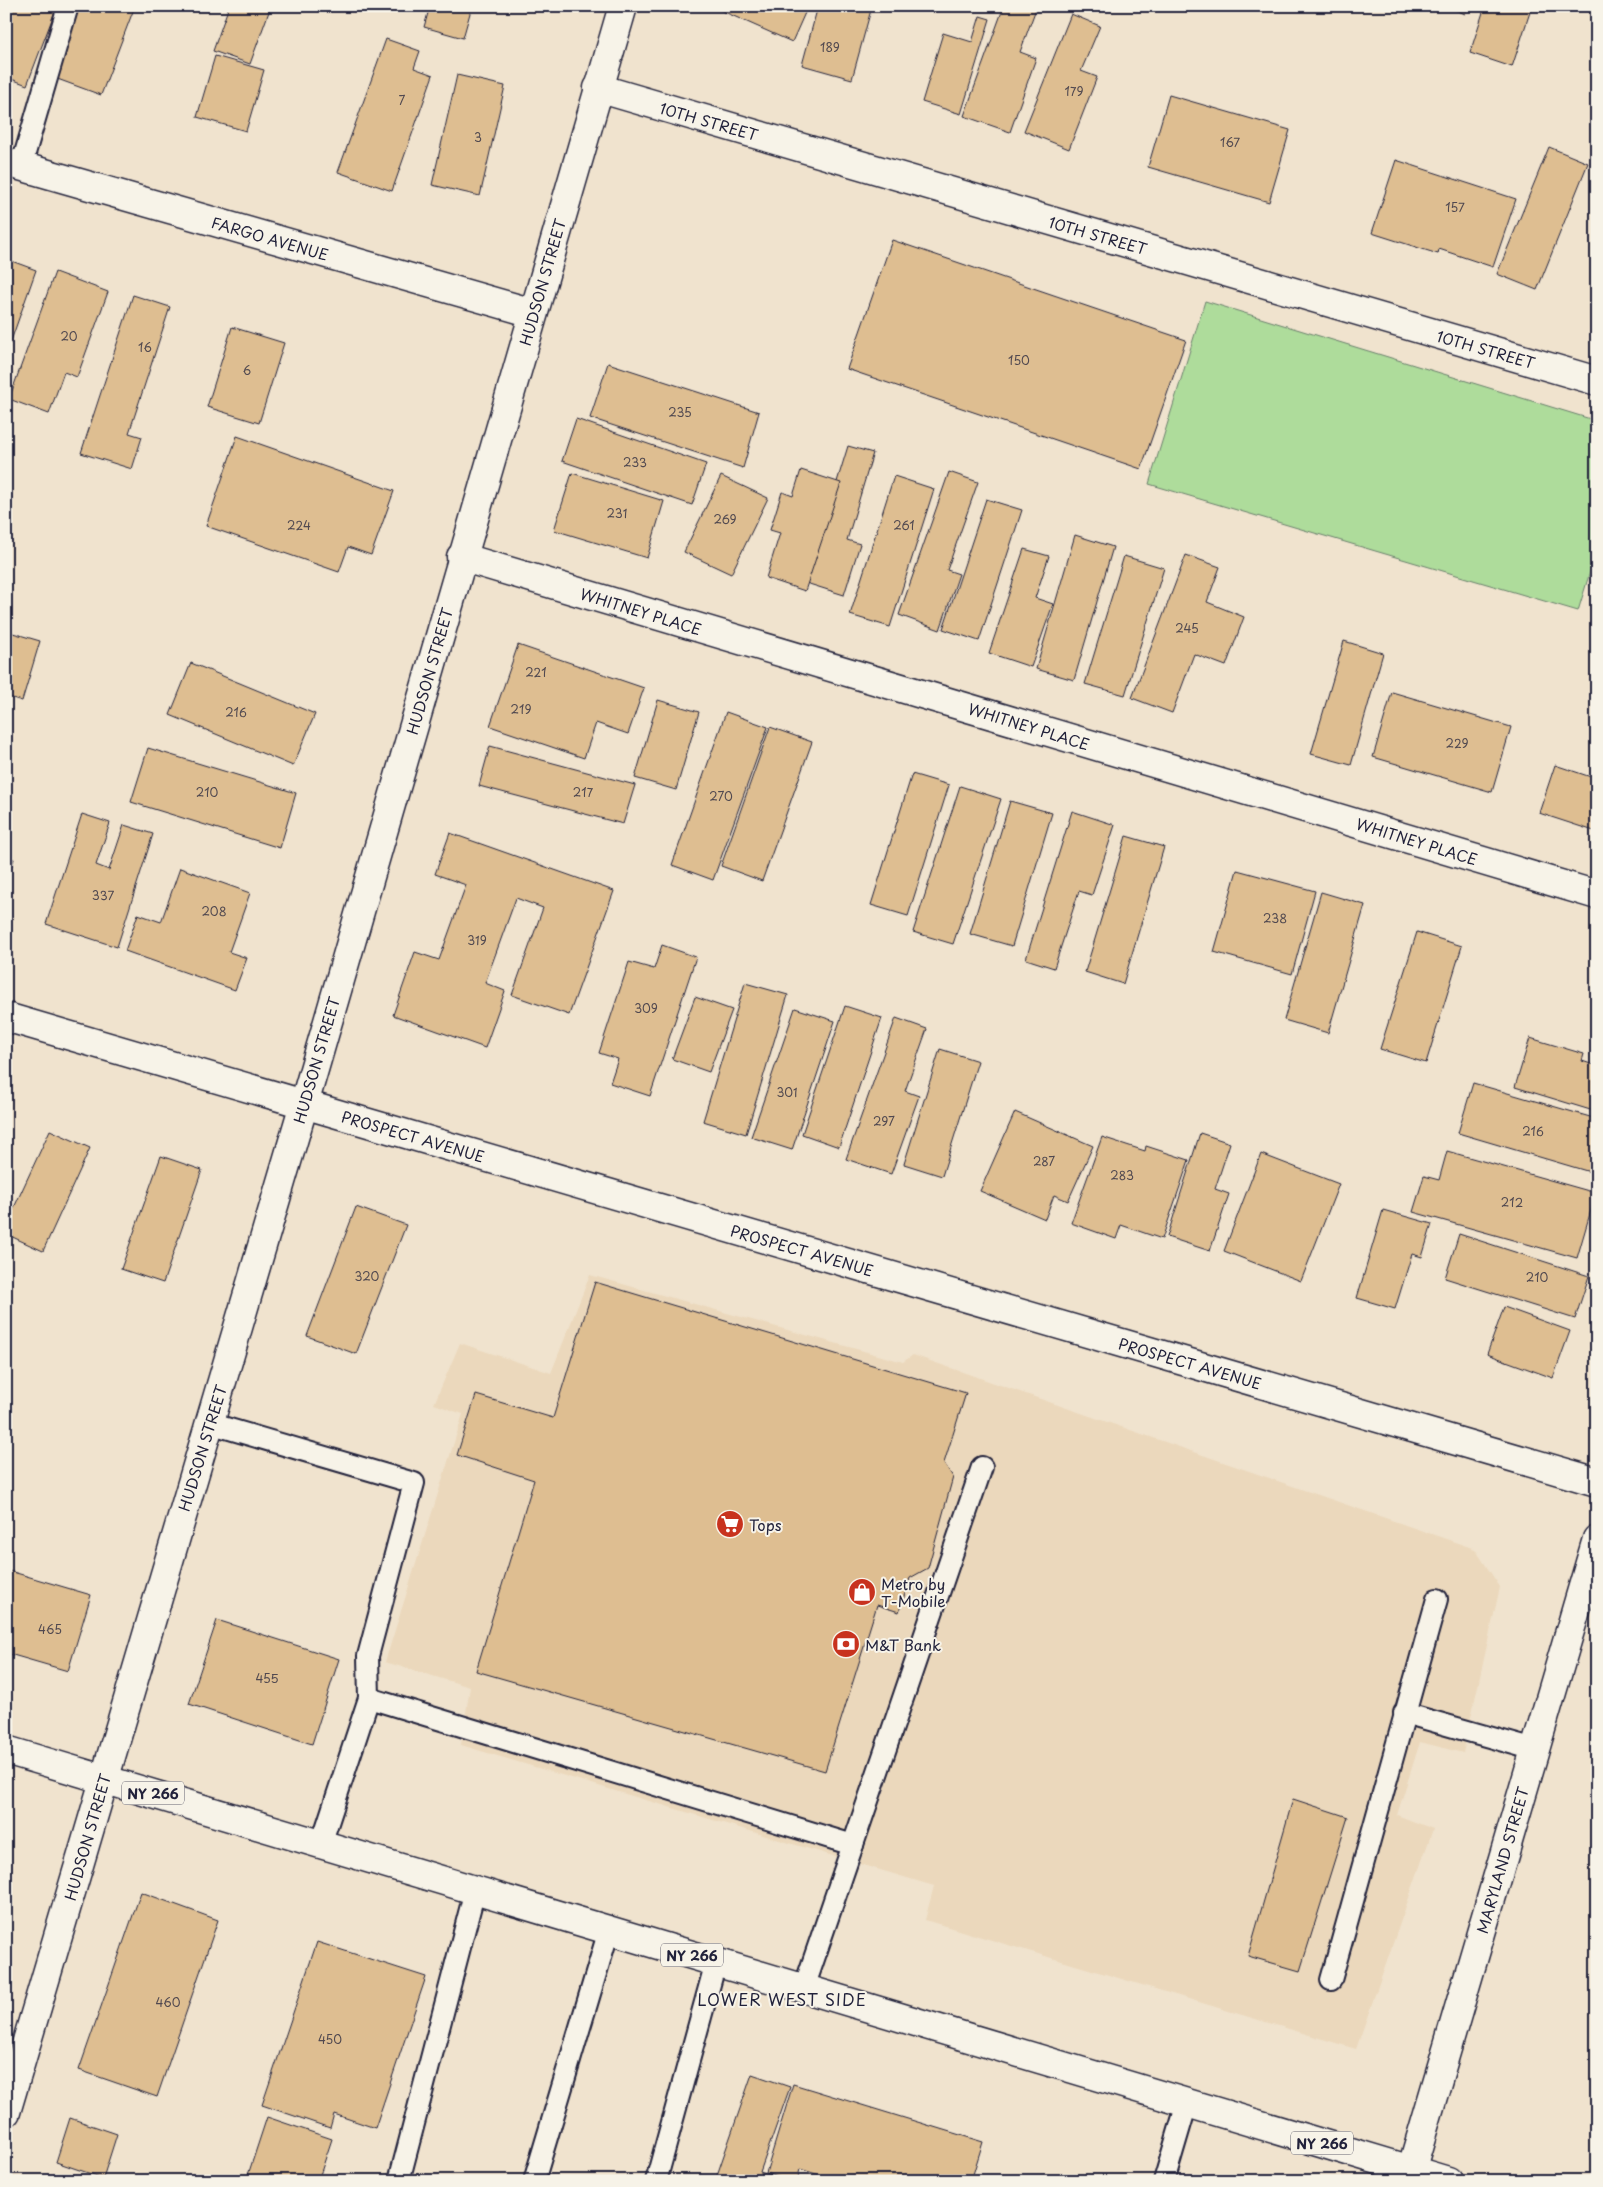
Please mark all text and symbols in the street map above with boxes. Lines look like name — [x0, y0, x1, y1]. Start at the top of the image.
house number: 189 — [820, 38, 840, 56]
house number: 179 — [1065, 82, 1083, 100]
house number: 7 — [399, 91, 406, 109]
street label: 10TH STREET — [657, 96, 761, 146]
house number: 3 — [474, 128, 482, 146]
house number: 167 — [1220, 133, 1240, 151]
house number: 157 — [1445, 198, 1465, 216]
street label: FARGO AVENUE — [209, 210, 331, 266]
street label: 10TH STREET — [1046, 210, 1150, 260]
street label: HUDSON STREET — [513, 215, 571, 348]
street label: 10TH STREET — [1434, 324, 1538, 374]
house number: 20 — [60, 327, 78, 345]
house number: 16 — [138, 338, 152, 356]
house number: 150 — [1008, 351, 1030, 369]
house number: 6 — [243, 361, 251, 379]
house number: 235 — [668, 403, 692, 421]
house number: 233 — [623, 453, 647, 471]
house number: 231 — [607, 504, 627, 522]
house number: 269 — [713, 510, 737, 528]
house number: 224 — [287, 516, 311, 534]
house number: 261 — [893, 516, 915, 534]
street label: WHITNEY PLACE — [578, 582, 704, 640]
street label: HUDSON STREET — [400, 604, 458, 737]
house number: 245 — [1175, 619, 1199, 637]
house number: 221 — [525, 663, 547, 681]
street label: WHITNEY PLACE — [966, 697, 1092, 755]
house number: 219 — [511, 700, 531, 718]
house number: 216 — [225, 703, 247, 721]
house number: 229 — [1446, 734, 1468, 752]
house number: 210 — [196, 783, 219, 801]
house number: 217 — [573, 783, 594, 801]
house number: 270 — [709, 787, 733, 805]
street label: WHITNEY PLACE — [1354, 812, 1480, 870]
house number: 337 — [92, 886, 114, 904]
house number: 208 — [201, 902, 227, 920]
house number: 238 — [1263, 909, 1287, 927]
house number: 319 — [467, 931, 487, 949]
street label: HUDSON STREET — [287, 993, 345, 1126]
house number: 309 — [634, 999, 658, 1017]
house number: 301 — [776, 1083, 798, 1101]
street label: PROSPECT AVENUE — [339, 1105, 487, 1167]
house number: 297 — [873, 1112, 895, 1130]
house number: 216 — [1522, 1122, 1544, 1140]
house number: 287 — [1033, 1152, 1055, 1170]
house number: 283 — [1110, 1166, 1134, 1184]
house number: 212 — [1501, 1193, 1523, 1211]
street label: PROSPECT AVENUE — [728, 1219, 876, 1281]
house number: 320 — [355, 1267, 380, 1285]
house number: 210 — [1526, 1268, 1549, 1286]
street label: PROSPECT AVENUE — [1116, 1332, 1264, 1394]
street label: HUDSON STREET — [172, 1381, 232, 1514]
supermarket icon: Tops — [715, 1509, 745, 1539]
place label: Tops — [749, 1513, 782, 1536]
place label: Metro by T-Mobile — [881, 1572, 946, 1612]
shop icon: Metro by T-Mobile — [847, 1577, 877, 1607]
house number: 465 — [38, 1620, 62, 1638]
bank icon: M&T Bank — [831, 1629, 861, 1659]
place label: M&T Bank — [865, 1633, 941, 1656]
house number: 455 — [255, 1669, 279, 1687]
street label: HUDSON STREET — [58, 1770, 116, 1903]
road number: NY 266 — [122, 1782, 184, 1805]
street label: MARYLAND STREET — [1470, 1783, 1534, 1936]
road number: NY 266 — [661, 1944, 723, 1966]
district label: LOWER WEST SIDE — [697, 1987, 867, 2011]
house number: 460 — [155, 1993, 181, 2011]
house number: 450 — [318, 2030, 342, 2048]
road number: NY 266 — [1291, 2132, 1353, 2154]

